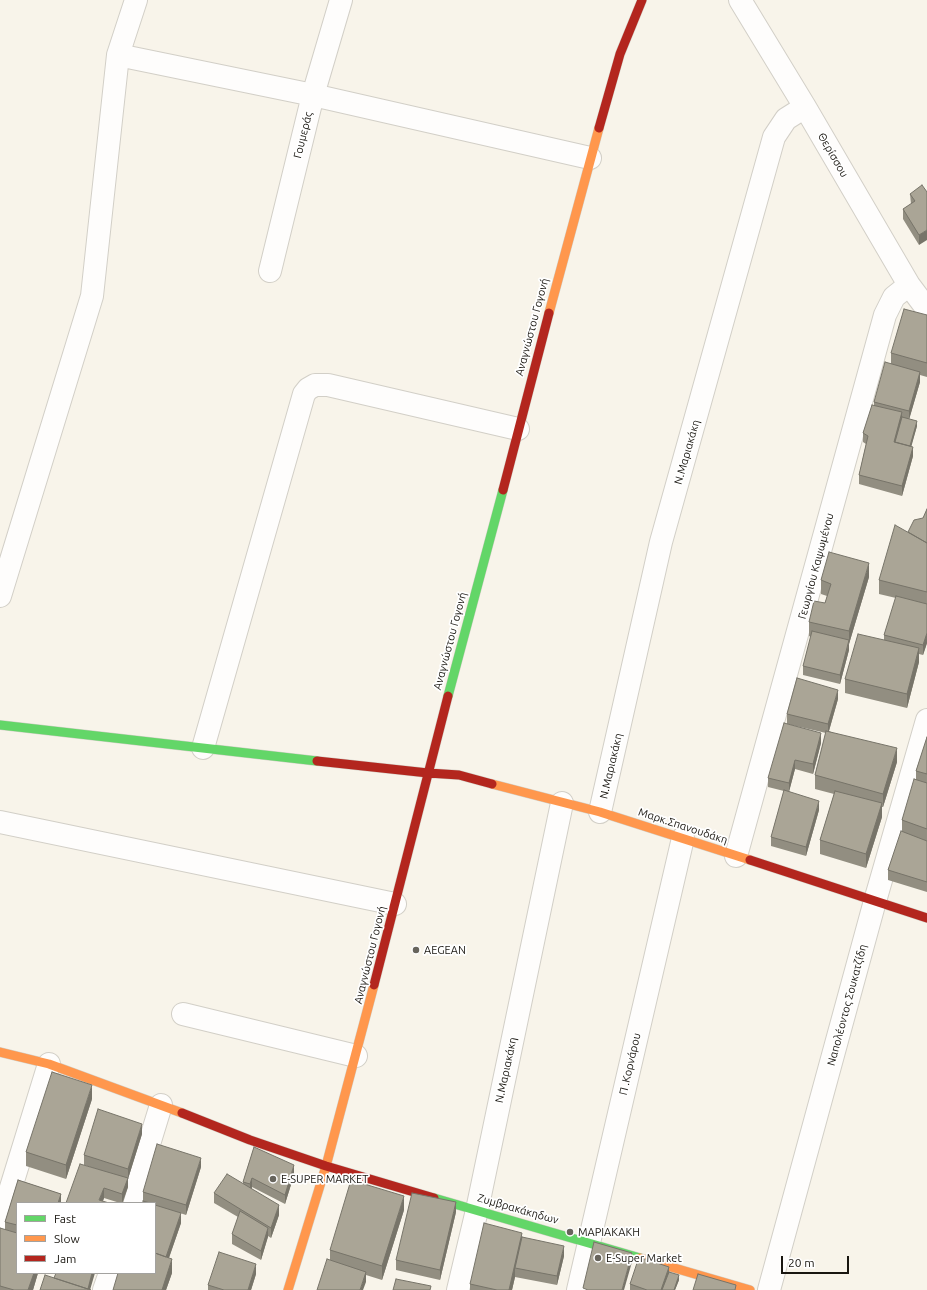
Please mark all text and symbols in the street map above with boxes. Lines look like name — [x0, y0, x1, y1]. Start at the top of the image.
street label: Γουμεράς — [291, 110, 315, 160]
street label: Θερίσσου — [815, 130, 851, 180]
street label: Αναγνώστου Γογονή — [513, 277, 551, 377]
street label: Ν.Μαριακάκη — [671, 418, 703, 486]
street label: Γεωργίου Καψωμένου — [795, 511, 837, 621]
street label: Αναγνώστου Γογονή — [431, 591, 469, 691]
street label: Ν.Μαριακάκη — [597, 732, 625, 800]
street label: Μαρκ.Σπανουδάκη — [637, 805, 729, 847]
street label: Αναγνώστου Γογονή — [351, 905, 389, 1005]
place label: AEGEAN — [424, 943, 466, 957]
street label: Ναπολέοντος Σουκατζίδη — [824, 943, 870, 1067]
marker: AEGEAN — [411, 945, 421, 955]
street label: Π .Κορνάρου — [616, 1032, 644, 1096]
street label: Ν.Μαριακάκη — [493, 1036, 519, 1104]
place label: E-SUPER MARKET — [281, 1172, 368, 1186]
marker: E-SUPER MARKET — [268, 1174, 278, 1184]
street label: Ζυμβρακάκηδων — [476, 1191, 560, 1227]
legend — [16, 1202, 156, 1274]
text: Fast — [54, 1212, 76, 1225]
place label: ΜΑΡΙΑΚΑΚΗ — [578, 1225, 640, 1239]
marker: ΜΑΡΙΑΚΑΚΗ — [565, 1227, 575, 1237]
text: Slow — [54, 1232, 80, 1245]
scale bar — [783, 1248, 851, 1274]
place label: E-Super Market — [606, 1251, 682, 1265]
text: Jam — [54, 1252, 76, 1265]
marker: E-Super Market — [593, 1253, 603, 1263]
text: 20 m — [788, 1256, 815, 1269]

